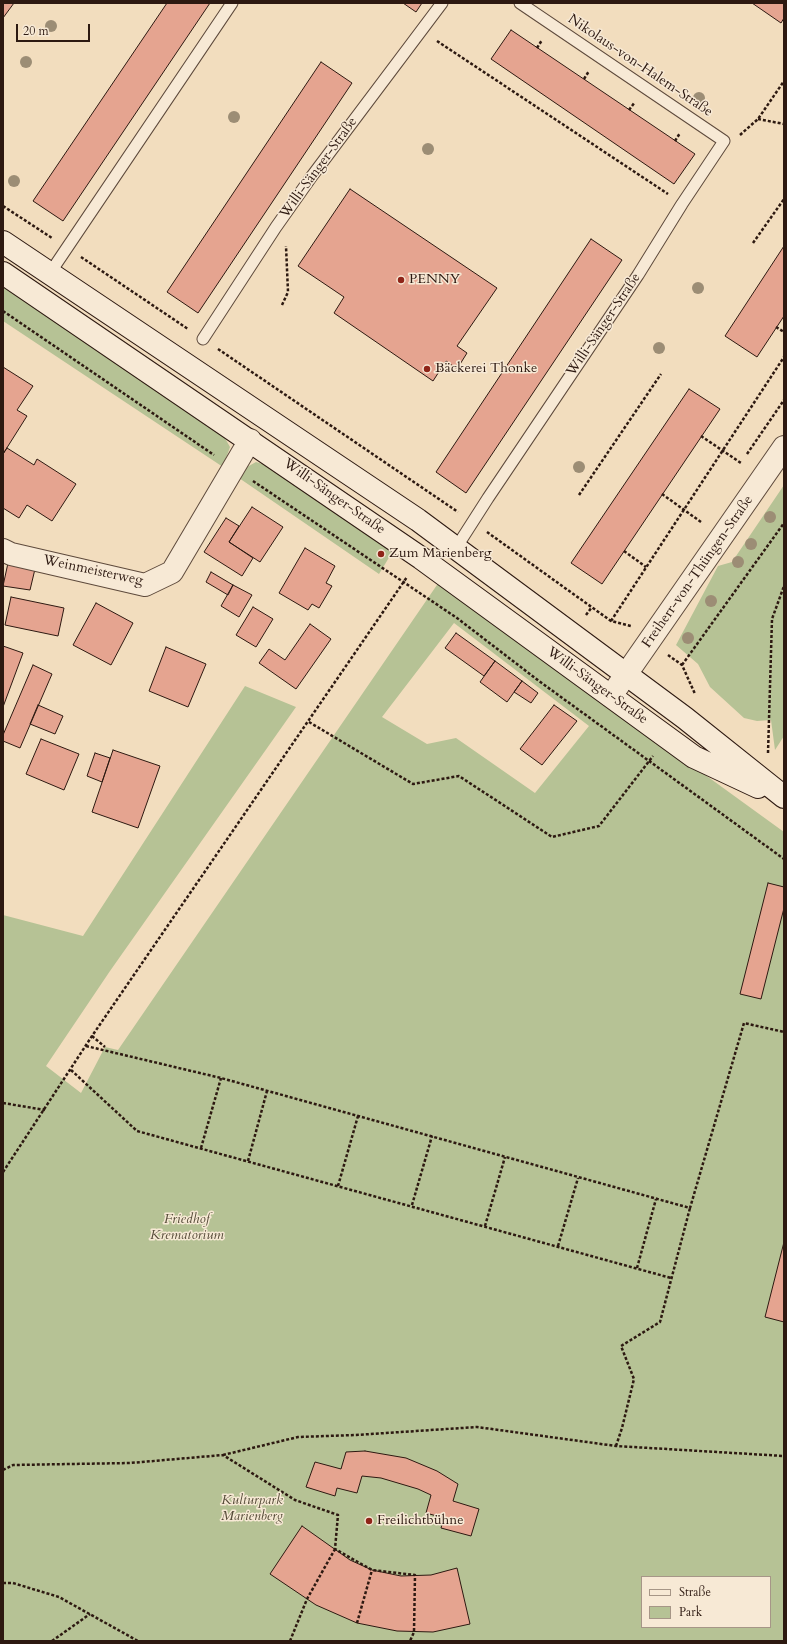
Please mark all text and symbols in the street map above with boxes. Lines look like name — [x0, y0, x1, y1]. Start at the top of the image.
street label: Nikolaus-von-Halem-Straße — [564, 11, 716, 121]
scale bar — [18, 16, 92, 42]
text: 20 m — [23, 23, 49, 39]
street label: Willi-Sänger-Straße — [277, 114, 361, 222]
street label: Willi-Sänger-Straße — [563, 270, 645, 380]
place label: PENNY — [409, 272, 460, 288]
marker: PENNY — [396, 275, 406, 285]
place label: Bäckerei Thonke — [435, 361, 537, 377]
marker: Bäckerei Thonke — [422, 364, 432, 374]
street label: Willi-Sänger-Straße — [280, 456, 388, 538]
street label: Freiherr-von-Thüngen-Straße — [639, 493, 757, 651]
place label: Zum Marienberg — [389, 546, 492, 562]
marker: Zum Marienberg — [376, 549, 386, 559]
street label: Weinmeisterweg — [41, 552, 145, 590]
street label: Willi-Sänger-Straße — [543, 644, 651, 728]
park label: Friedhof Krematorium — [150, 1212, 224, 1244]
park label: Kulturpark Marienberg — [221, 1493, 283, 1526]
place label: Freilichtbühne — [377, 1513, 464, 1529]
marker: Freilichtbühne — [364, 1516, 374, 1526]
legend — [641, 1576, 771, 1628]
text: Straße — [679, 1584, 711, 1600]
text: Park — [679, 1604, 702, 1620]

